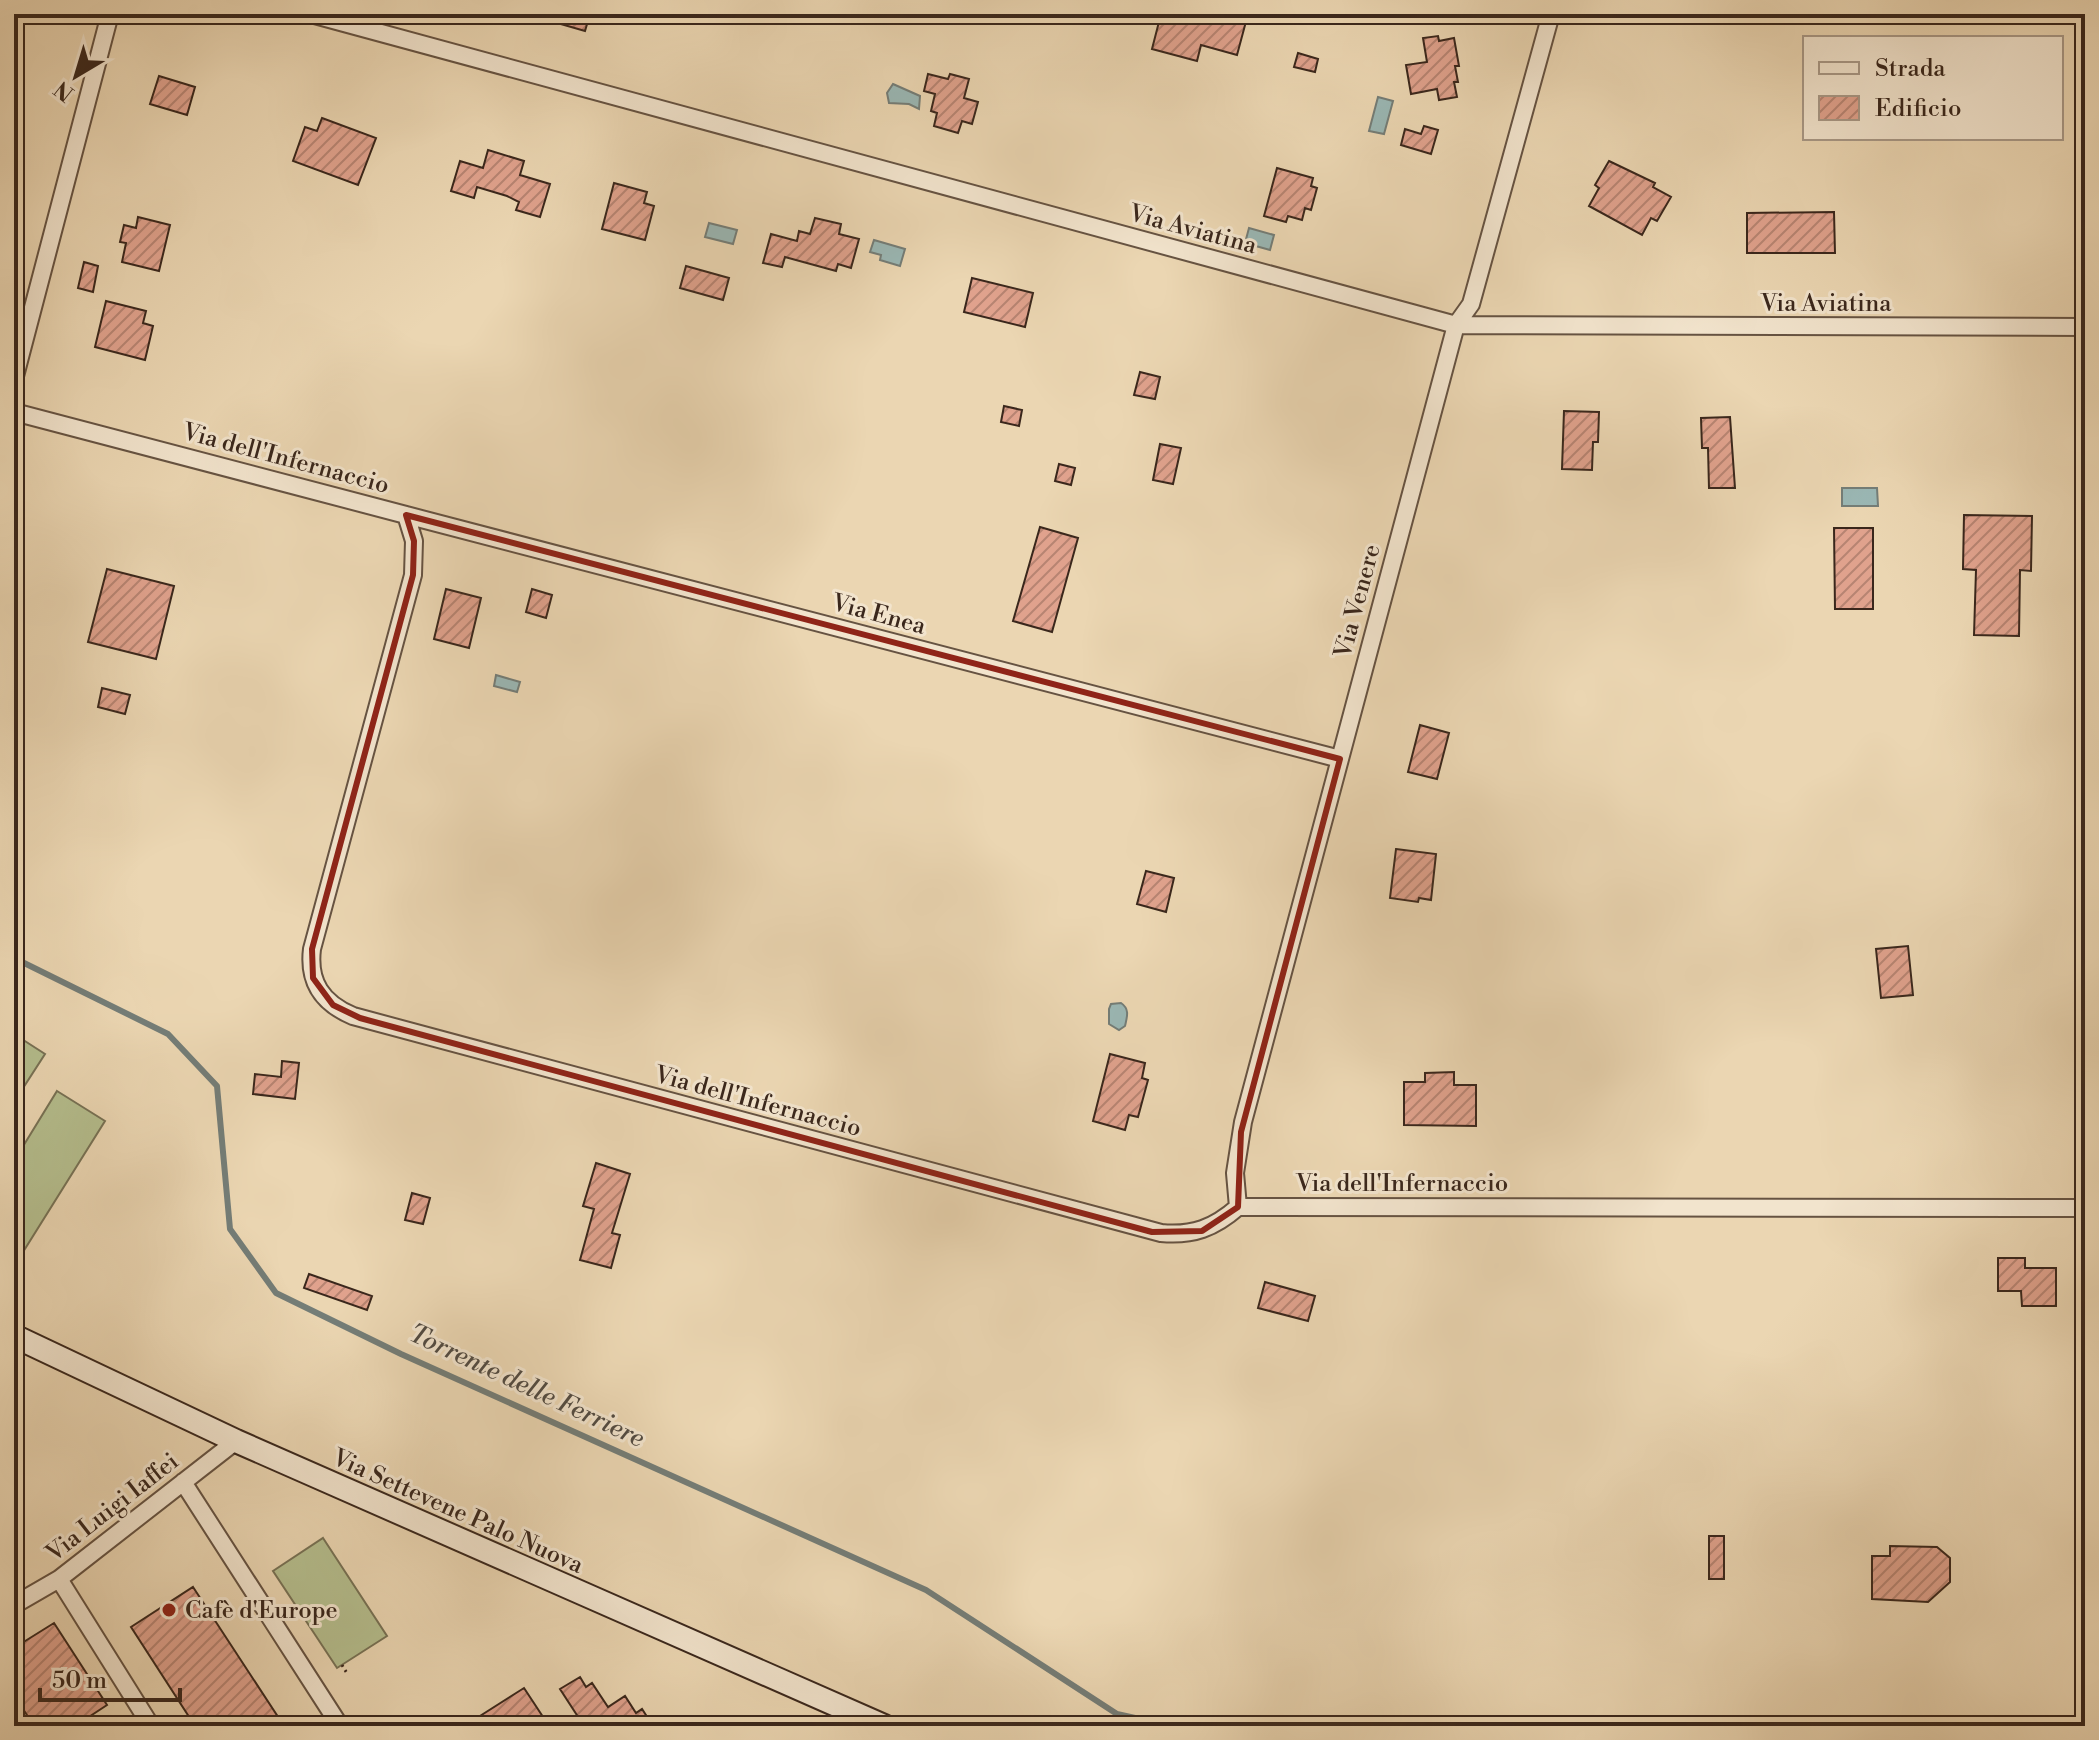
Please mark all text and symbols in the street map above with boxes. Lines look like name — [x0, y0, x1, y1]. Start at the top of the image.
north arrow — [36, 36, 116, 116]
legend — [1803, 36, 2063, 140]
text: Strada — [1875, 54, 1946, 84]
text: N — [49, 74, 80, 107]
text: Edificio — [1875, 94, 1961, 124]
street label: Via Aviatina — [1125, 198, 1261, 262]
street label: Via Aviatina — [1760, 289, 1892, 319]
street label: Via dell'Infernaccio — [178, 417, 392, 501]
street label: Via Venere — [1328, 541, 1388, 663]
street label: Via Enea — [828, 588, 930, 642]
street label: Via dell'Infernaccio — [650, 1060, 864, 1144]
street label: Via dell'Infernaccio — [1295, 1169, 1508, 1199]
water label: Torrente delle Ferriere — [404, 1317, 649, 1455]
street label: Via Settevene Palo Nuova — [326, 1443, 589, 1581]
street label: Via Luigi Iaffei — [40, 1447, 185, 1569]
place label: Cafè d'Europe — [185, 1596, 338, 1626]
marker: Cafè d'Europe — [160, 1601, 178, 1619]
scale bar — [40, 1652, 180, 1702]
text: 50 m — [52, 1666, 107, 1696]

